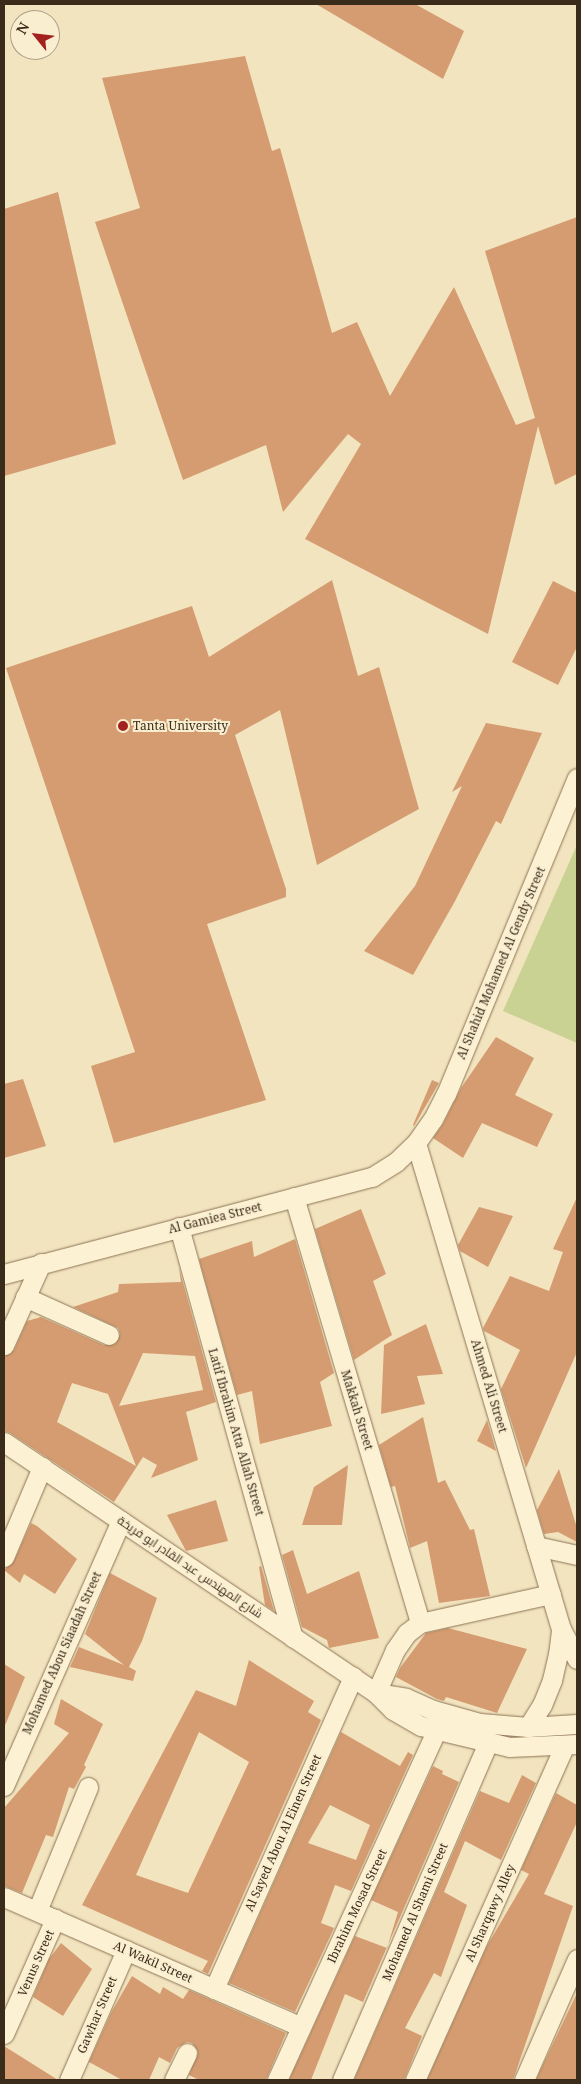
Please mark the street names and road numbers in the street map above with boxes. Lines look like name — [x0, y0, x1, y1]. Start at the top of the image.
street label: Al Shahid Mohamed Al Gendy Street — [454, 865, 548, 1061]
street label: Al Gamiea Street — [167, 1199, 263, 1237]
street label: Ahmed Ali Street — [468, 1338, 510, 1434]
street label: Latif Ibrahim Atta Allah Street — [205, 1347, 267, 1517]
street label: Makkah Street — [338, 1368, 376, 1452]
street label: شارع المهندس عبد القادر ابو فريخة — [115, 1513, 265, 1621]
street label: Mohamed Abou Siaadah Street — [20, 1569, 104, 1737]
street label: Al Sayed Abou Al Einen Street — [242, 1752, 324, 1914]
street label: Mohamed Al Shami Street — [379, 1841, 451, 1983]
street label: Ibrahim Mosad Street — [324, 1847, 390, 1965]
street label: Al Sharqawy Alley — [462, 1862, 518, 1964]
street label: Venus Street — [15, 1928, 57, 1998]
street label: Al Wakil Street — [111, 1938, 195, 1986]
street label: Gawhar Street — [74, 1974, 120, 2056]

